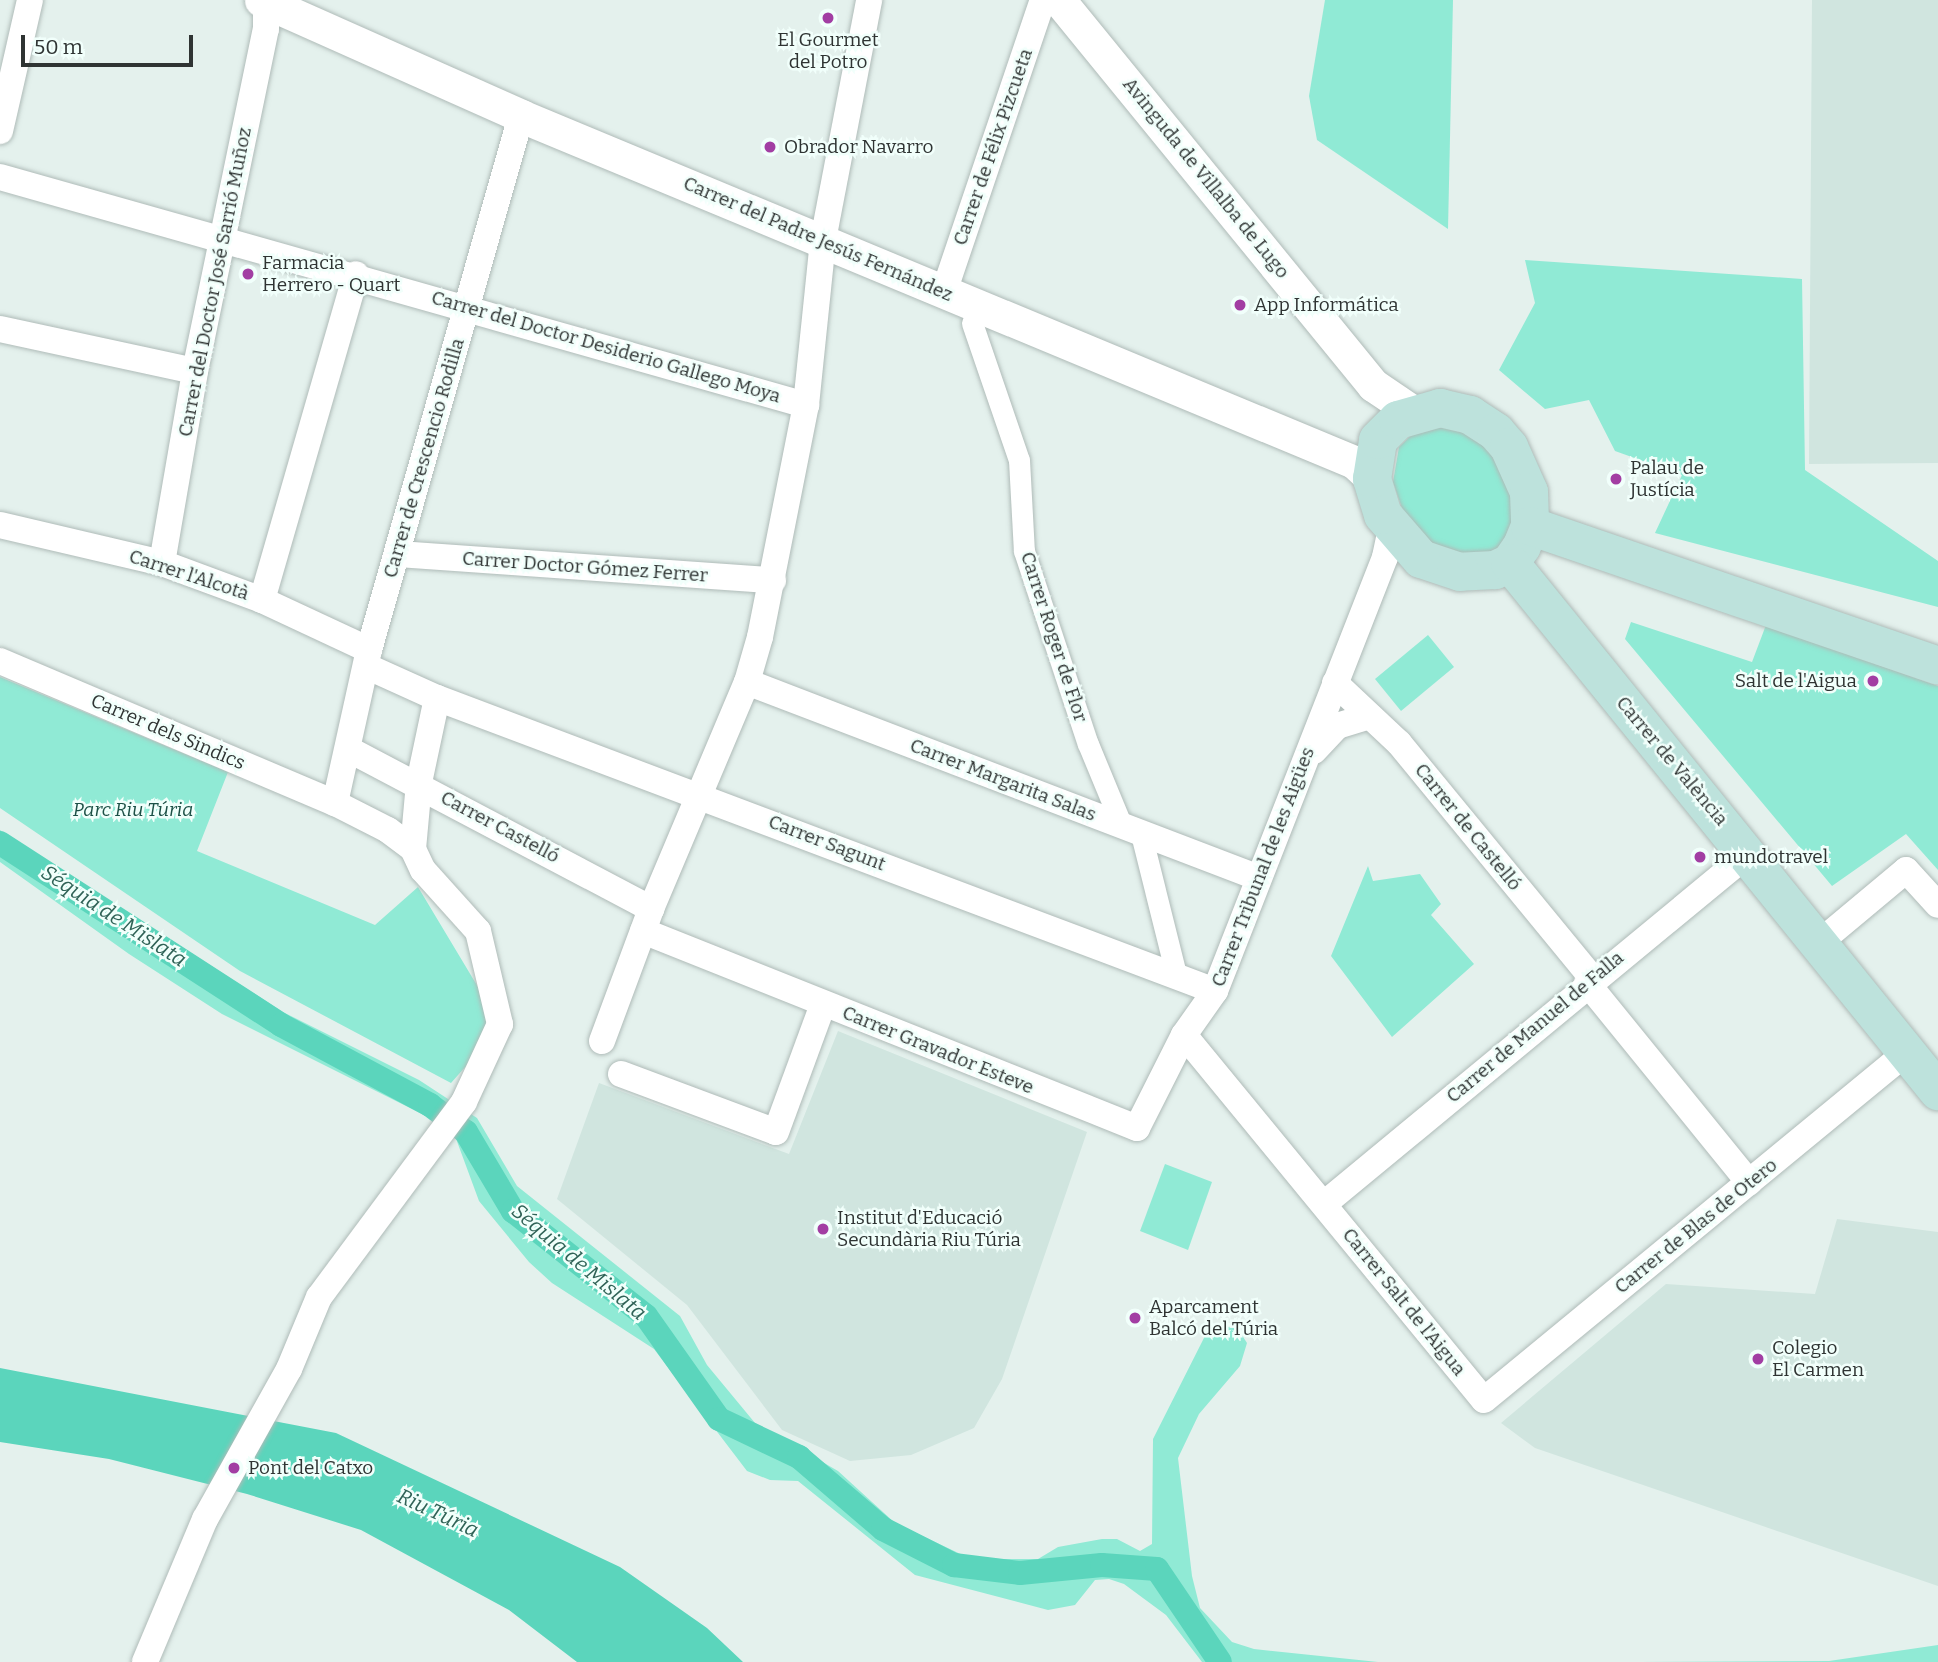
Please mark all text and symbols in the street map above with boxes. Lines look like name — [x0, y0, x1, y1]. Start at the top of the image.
marker: El Gourmet del Potro — [820, 10, 836, 26]
scale bar — [24, 21, 196, 65]
place label: El Gourmet del Potro — [777, 29, 879, 73]
text: 50 m — [34, 34, 83, 60]
street label: Carrer de Félix Pizcueta — [949, 46, 1037, 248]
street label: Avinguda de Villalba de Lugo — [1118, 73, 1294, 283]
street label: Carrer del Doctor José Sarrió Muñoz — [174, 125, 256, 439]
place label: Obrador Navarro — [784, 136, 933, 158]
marker: Obrador Navarro — [762, 139, 778, 155]
street label: Carrer del Padre Jesús Fernández — [680, 172, 956, 306]
place label: Farmacia Herrero - Quart — [262, 252, 400, 296]
marker: Farmacia Herrero - Quart — [240, 266, 256, 282]
street label: Carrer del Doctor Desiderio Gallego Moya — [429, 286, 783, 408]
place label: App Informática — [1254, 294, 1399, 316]
marker: App Informática — [1232, 297, 1248, 313]
street label: Carrer de Crescencio Rodilla — [379, 336, 469, 580]
place label: Palau de Justícia — [1630, 457, 1704, 501]
marker: Palau de Justícia — [1608, 471, 1624, 487]
street label: Carrer l'Alcotà — [126, 545, 252, 605]
street label: Carrer Doctor Gómez Ferrer — [461, 547, 709, 587]
street label: Carrer Roger de Flor — [1016, 549, 1092, 725]
place label: Salt de l'Aigua — [1735, 670, 1857, 692]
marker: Salt de l'Aigua — [1863, 671, 1883, 691]
street label: Carrer dels Sindics — [88, 689, 248, 775]
street label: Carrer de València — [1611, 692, 1733, 830]
street label: Carrer Margarita Salas — [907, 734, 1099, 826]
street label: Carrer Tribunal de les Aigües — [1207, 744, 1319, 990]
street label: Carrer de Castelló — [1410, 759, 1526, 895]
street label: Carrer Castelló — [437, 786, 563, 868]
park label: Parc Riu Túria — [73, 799, 193, 821]
street label: Carrer Sagunt — [765, 810, 889, 876]
place label: mundotravel — [1714, 846, 1828, 868]
marker: mundotravel — [1692, 849, 1708, 865]
water label: Séquia de Mislata — [37, 860, 191, 972]
street label: Carrer de Manuel de Falla — [1442, 946, 1628, 1108]
street label: Carrer Gravador Esteve — [839, 1001, 1037, 1099]
street label: Carrer de Blas de Otero — [1610, 1153, 1782, 1299]
water label: Séquia de Mislata — [507, 1198, 651, 1326]
place label: Institut d'Educació Secundària Riu Túria — [837, 1207, 1021, 1251]
marker: Institut d'Educació Secundària Riu Túria — [815, 1221, 831, 1237]
street label: Carrer Salt de l'Aigua — [1338, 1224, 1470, 1380]
place label: Aparcament Balcó del Túria — [1149, 1296, 1278, 1340]
marker: Aparcament Balcó del Túria — [1127, 1310, 1143, 1326]
place label: Colegio El Carmen — [1772, 1337, 1864, 1381]
marker: Colegio El Carmen — [1750, 1351, 1766, 1367]
place label: Pont del Catxo — [248, 1457, 373, 1479]
marker: Pont del Catxo — [226, 1460, 242, 1476]
water label: Riu Túria — [393, 1483, 483, 1543]

